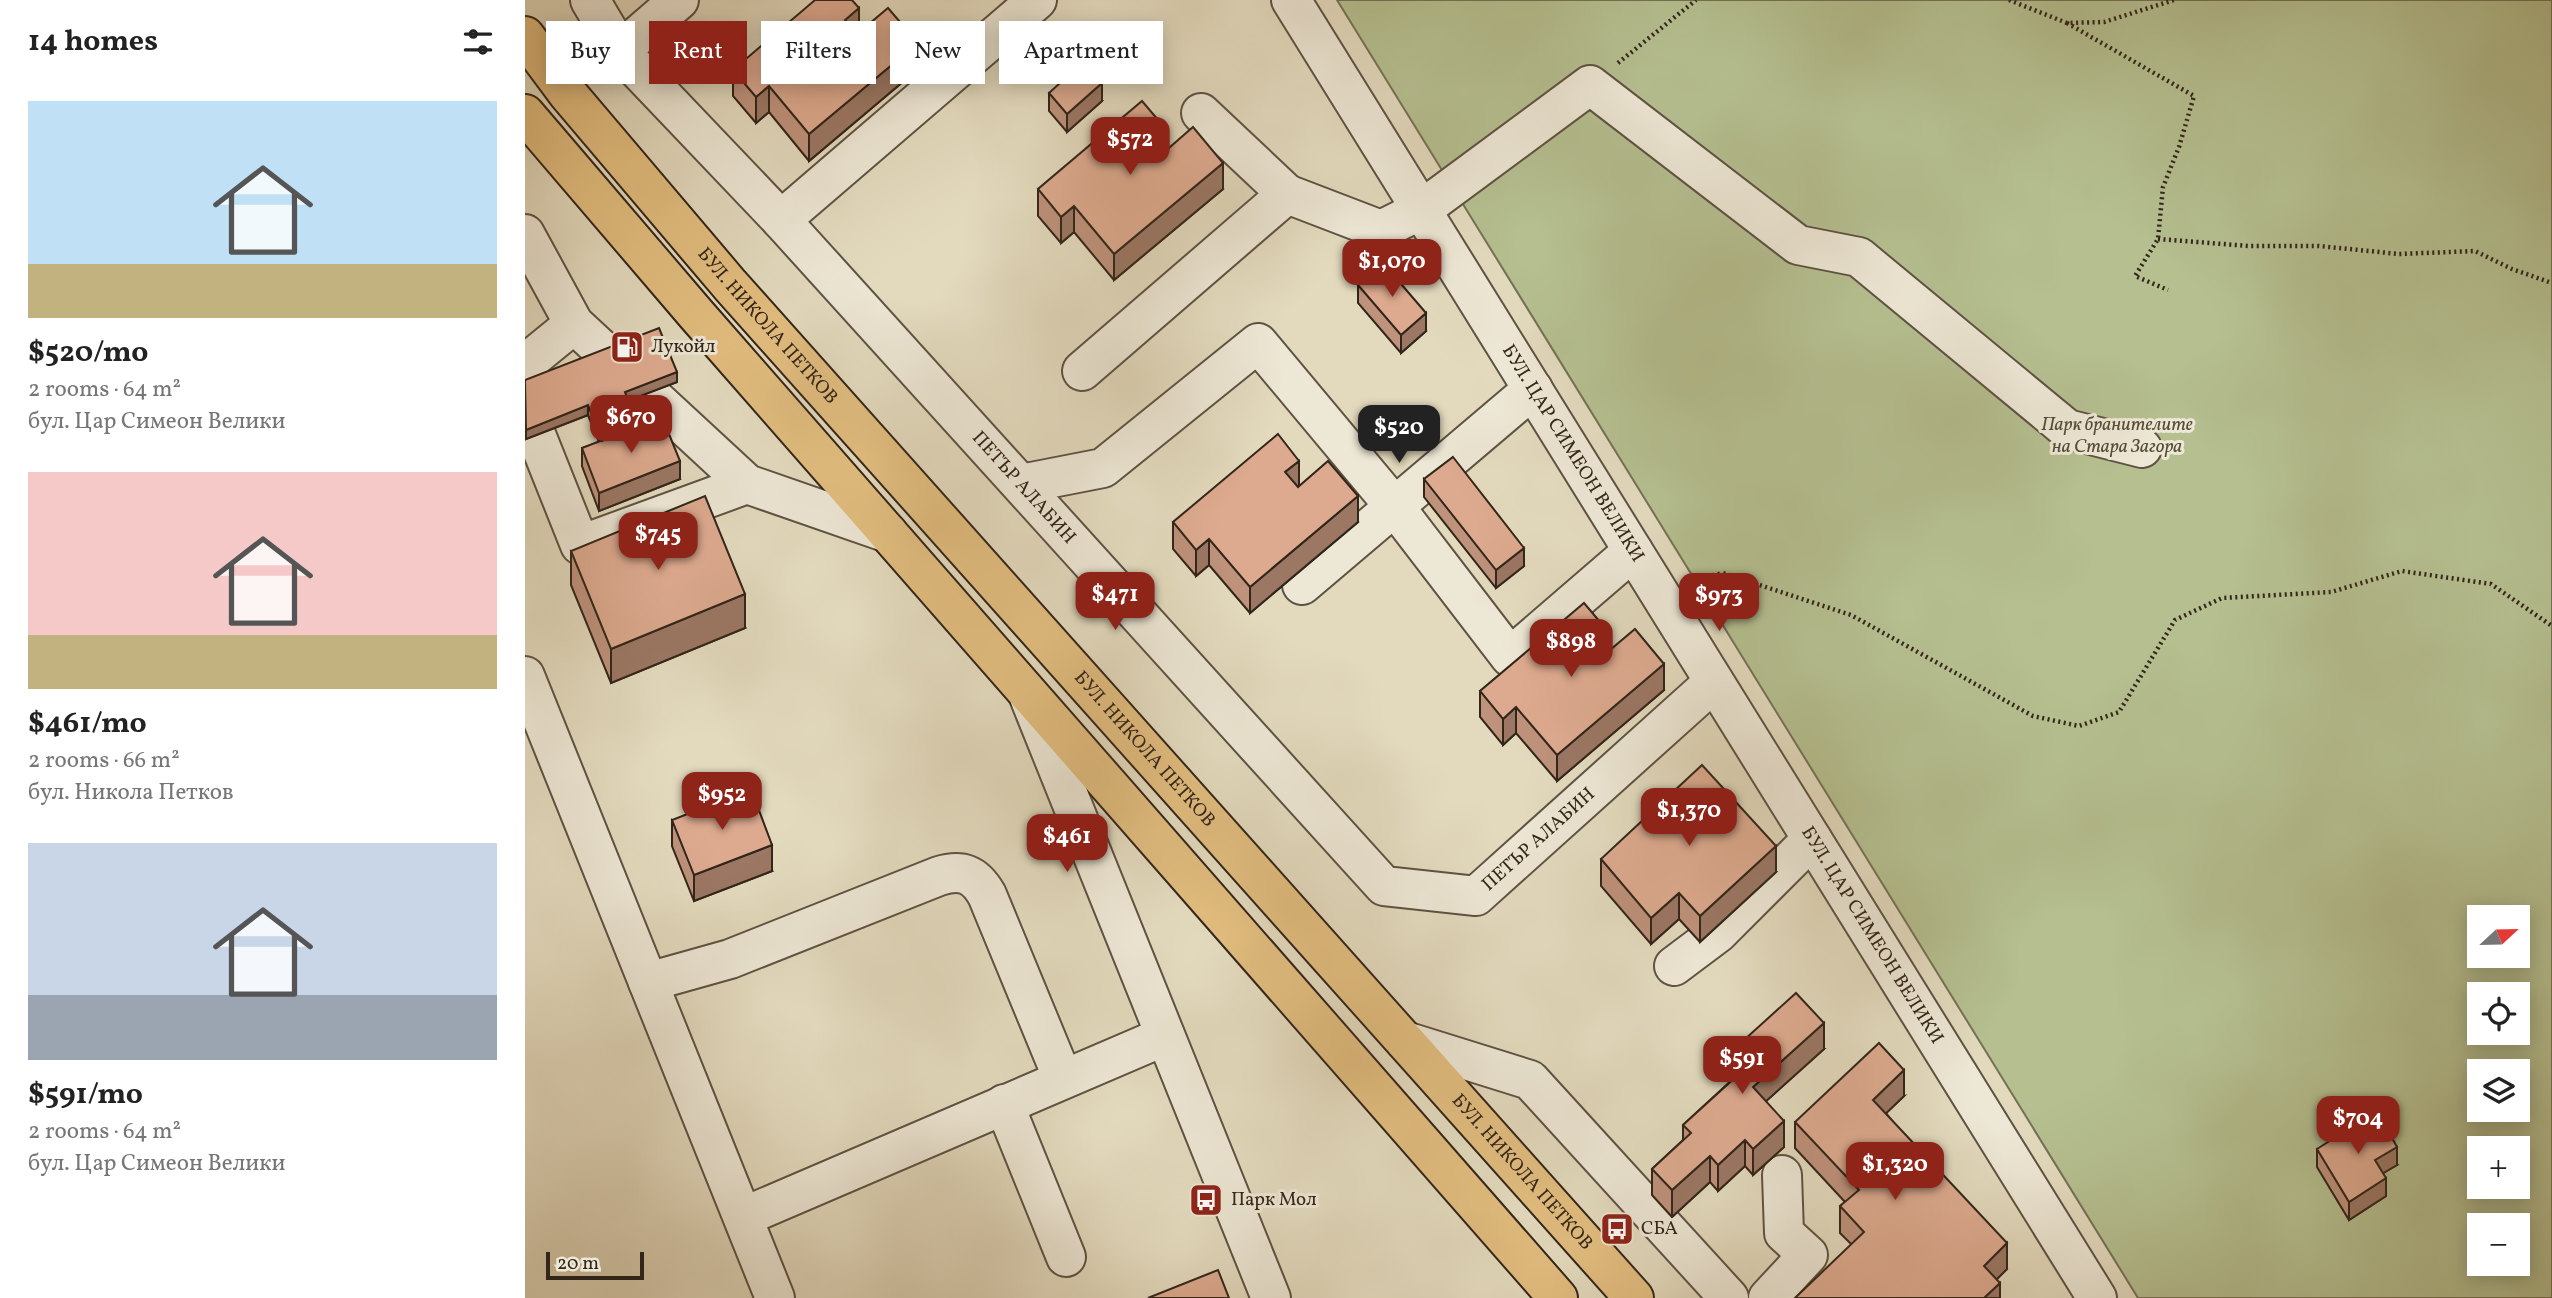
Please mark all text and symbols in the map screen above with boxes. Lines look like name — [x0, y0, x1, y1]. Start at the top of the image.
text: 14 homes — [28, 21, 158, 63]
chip: Buy — [546, 21, 635, 84]
chip: Rent — [649, 21, 747, 84]
chip: Filters — [761, 21, 876, 84]
chip: New — [890, 21, 985, 84]
chip: Apartment — [999, 21, 1163, 84]
icon: filters — [459, 23, 497, 61]
pin: $572 — [1089, 118, 1171, 177]
text: $572 — [1107, 124, 1153, 156]
icon: home — [200, 147, 326, 273]
pin: $1,070 — [1335, 240, 1449, 299]
street label: БУЛ. НИКОЛА ПЕТКОВ — [691, 242, 844, 410]
text: $1,070 — [1358, 246, 1426, 278]
fuel station icon: Лукойл — [608, 328, 646, 366]
text: $520/mo — [28, 332, 149, 374]
place label: Лукойл — [651, 334, 715, 360]
street label: БУЛ. ЦАР СИМЕОН ВЕЛИКИ — [1495, 340, 1650, 567]
text: 2 rooms · 64 m² — [28, 374, 181, 406]
pin: $670 — [590, 396, 672, 455]
text: $670 — [606, 402, 656, 434]
text: бул. Цар Симеон Велики — [28, 406, 286, 438]
pin: $520 — [1358, 406, 1440, 465]
text: $520 — [1374, 412, 1424, 444]
park label: Парк бранителите на Стара Загора — [2041, 412, 2193, 460]
street label: ПЕТЪР АЛАБИН — [966, 426, 1082, 550]
pin: $745 — [617, 512, 699, 572]
icon: home — [200, 518, 326, 644]
text: $745 — [635, 519, 681, 551]
pin: $471 — [1074, 572, 1156, 632]
pin: $973 — [1678, 574, 1760, 633]
text: $471 — [1092, 579, 1138, 611]
text: $973 — [1695, 580, 1743, 612]
pin: $898 — [1530, 620, 1612, 679]
text: $898 — [1546, 626, 1596, 658]
street label: БУЛ. НИКОЛА ПЕТКОВ — [1068, 666, 1221, 833]
text: $461/mo — [28, 703, 147, 745]
text: 2 rooms · 66 m² — [28, 745, 180, 777]
pin: $952 — [681, 772, 763, 832]
text: бул. Никола Петков — [28, 777, 234, 809]
text: $952 — [698, 779, 746, 811]
street label: ПЕТЪР АЛАБИН — [1477, 782, 1601, 897]
pin: $1,370 — [1632, 788, 1746, 848]
text: $1,370 — [1657, 795, 1721, 827]
pin: $461 — [1026, 814, 1108, 874]
text: $461 — [1043, 821, 1091, 853]
street label: БУЛ. ЦАР СИМЕОН ВЕЛИКИ — [1794, 822, 1949, 1049]
icon: home — [200, 889, 326, 1015]
north arrow — [2467, 905, 2531, 968]
map controls — [2467, 905, 2530, 1276]
button: locate — [2467, 982, 2530, 1045]
pin: $591 — [1701, 1036, 1783, 1096]
text: $591 — [1719, 1043, 1765, 1075]
button: layers — [2467, 1059, 2530, 1122]
text: $591/mo — [28, 1074, 143, 1116]
street label: БУЛ. НИКОЛА ПЕТКОВ — [1445, 1089, 1599, 1256]
pin: $704 — [2317, 1096, 2399, 1156]
text: $704 — [2333, 1103, 2383, 1135]
text: 2 rooms · 64 m² — [28, 1116, 181, 1148]
button: + — [2467, 1136, 2530, 1199]
pin: $1,320 — [1838, 1142, 1952, 1202]
text: бул. Цар Симеон Велики — [28, 1148, 286, 1180]
text: $1,320 — [1862, 1149, 1928, 1181]
bus stop icon: Парк Мол — [1187, 1181, 1225, 1219]
place label: Парк Мол — [1231, 1187, 1317, 1213]
bus stop icon: СБА — [1598, 1210, 1636, 1248]
button: − — [2467, 1213, 2530, 1276]
place label: СБА — [1641, 1216, 1678, 1242]
scale bar — [546, 1249, 644, 1281]
text: 20 m — [557, 1251, 599, 1277]

